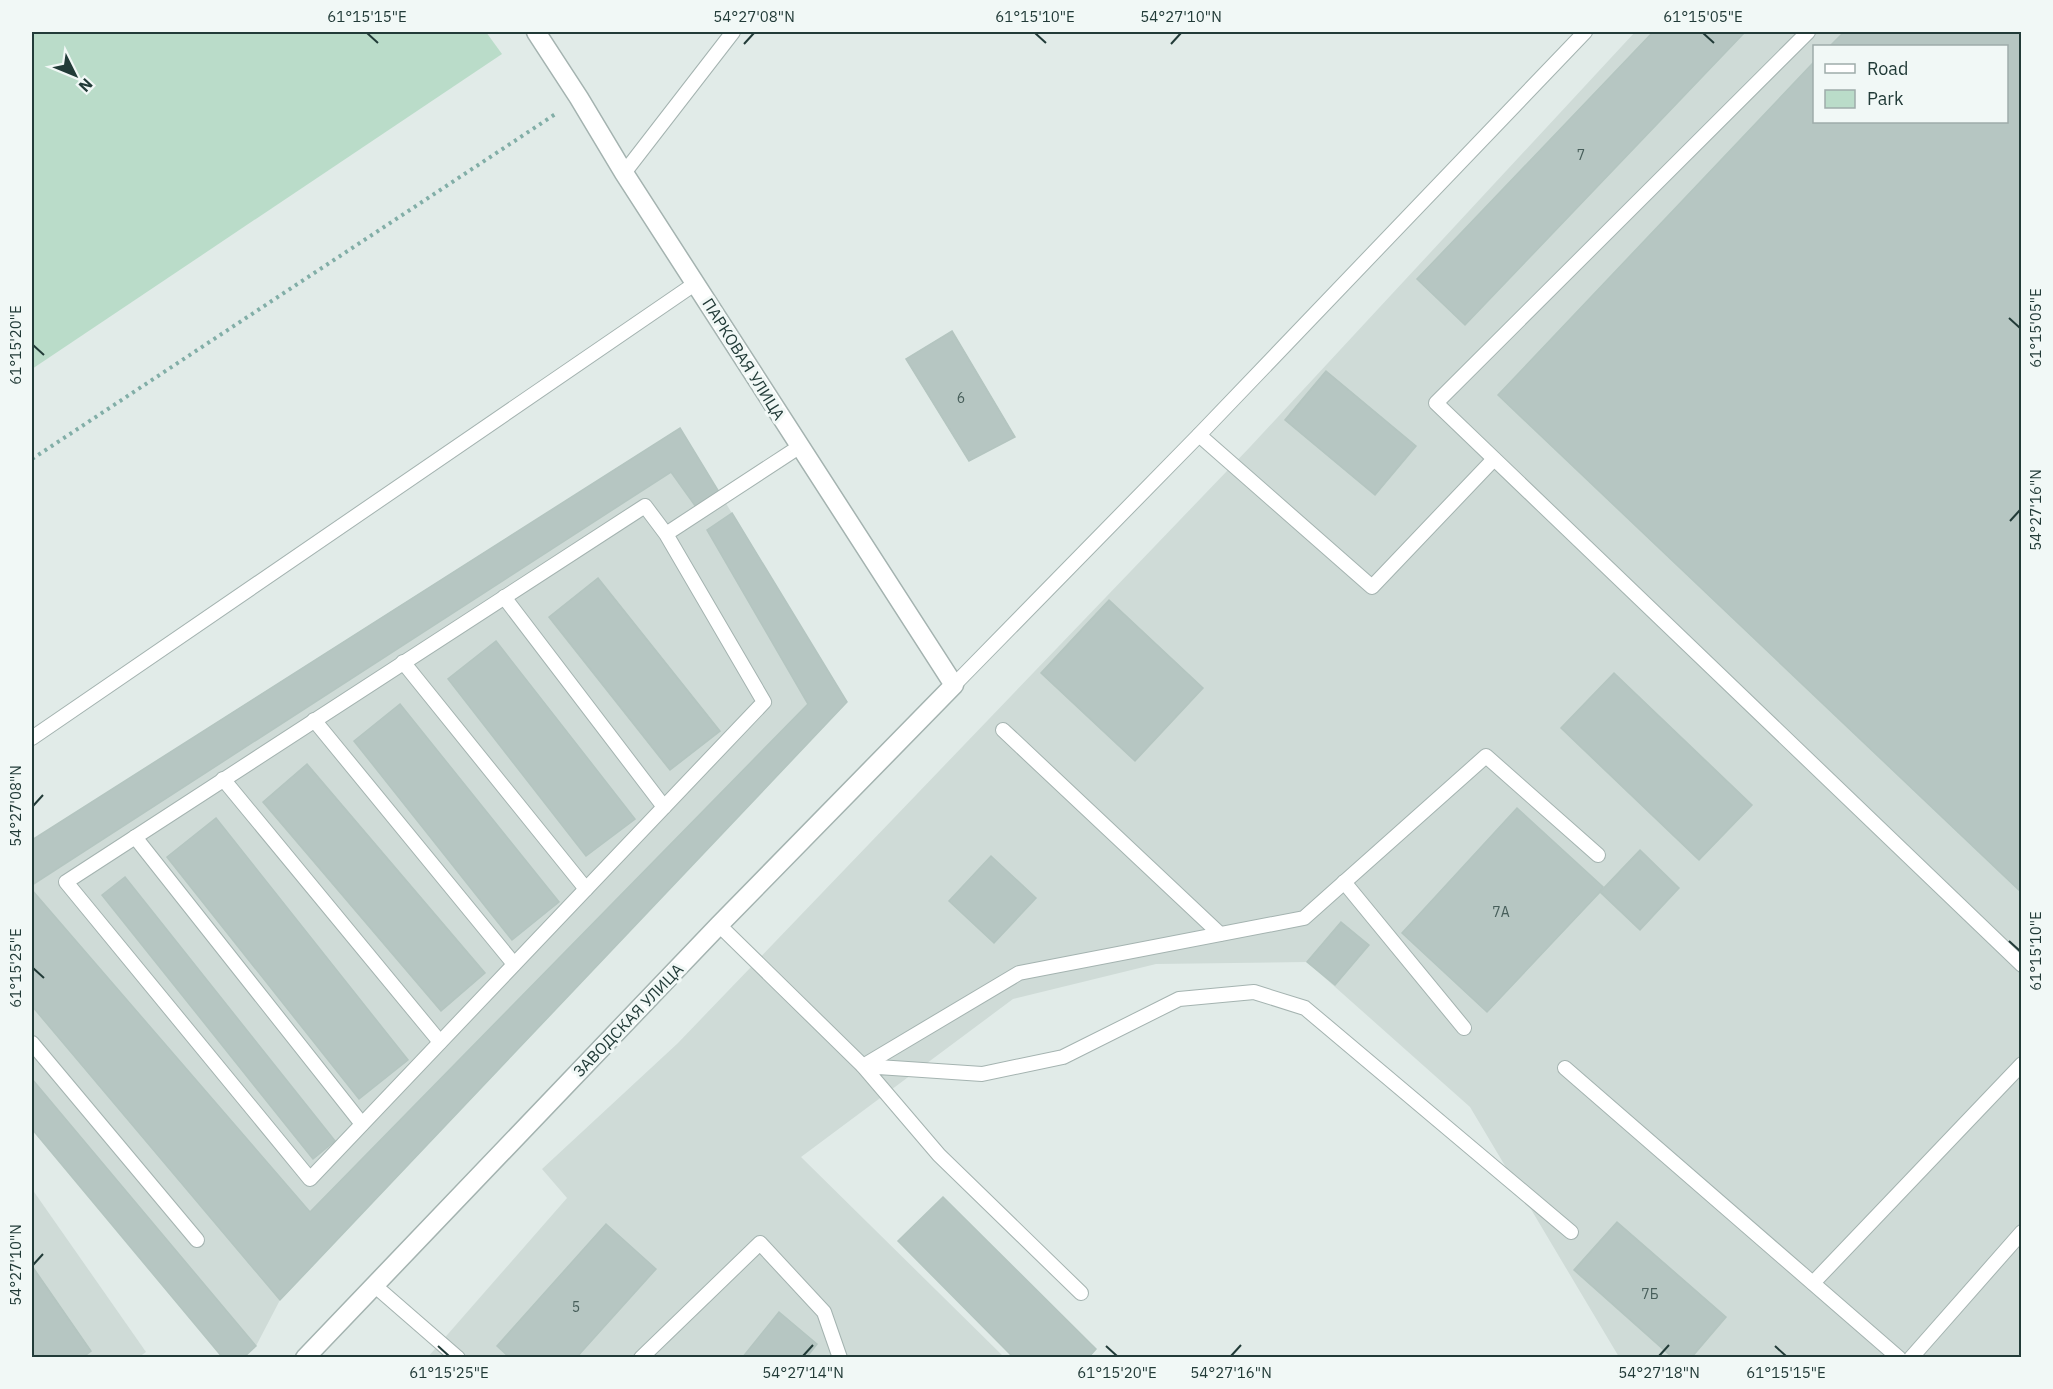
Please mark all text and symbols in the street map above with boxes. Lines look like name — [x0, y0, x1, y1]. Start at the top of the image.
text: 61°15'15"E — [327, 7, 407, 26]
text: 54°27'08"N — [713, 7, 795, 26]
text: 61°15'10"E — [995, 7, 1075, 26]
text: 54°27'10"N — [1140, 7, 1222, 26]
text: 61°15'05"E — [1663, 7, 1743, 26]
north arrow — [45, 45, 105, 105]
legend — [1813, 45, 2008, 123]
text: Road — [1867, 57, 1908, 80]
text: N — [75, 74, 97, 96]
text: Park — [1867, 87, 1904, 110]
house number: 7 — [1577, 146, 1585, 164]
text: 61°15'05"E — [2026, 288, 2045, 368]
street label: ПАРКОВАЯ УЛИЦА — [698, 294, 790, 424]
text: 61°15'20"E — [6, 305, 25, 385]
house number: 6 — [957, 389, 965, 407]
text: 54°27'16"N — [2026, 469, 2045, 551]
text: 54°27'08"N — [6, 765, 25, 847]
house number: 7А — [1492, 903, 1510, 921]
text: 61°15'10"E — [2026, 911, 2045, 991]
text: 61°15'25"E — [6, 928, 25, 1008]
street label: ЗАВОДСКАЯ УЛИЦА — [569, 959, 687, 1081]
text: 54°27'10"N — [6, 1224, 25, 1306]
house number: 7Б — [1641, 1285, 1659, 1303]
house number: 5 — [572, 1298, 580, 1316]
text: 61°15'25"E — [409, 1363, 489, 1382]
text: 54°27'14"N — [762, 1363, 844, 1382]
text: 61°15'20"E — [1077, 1363, 1157, 1382]
text: 54°27'16"N — [1190, 1363, 1272, 1382]
text: 54°27'18"N — [1618, 1363, 1700, 1382]
text: 61°15'15"E — [1746, 1363, 1826, 1382]

